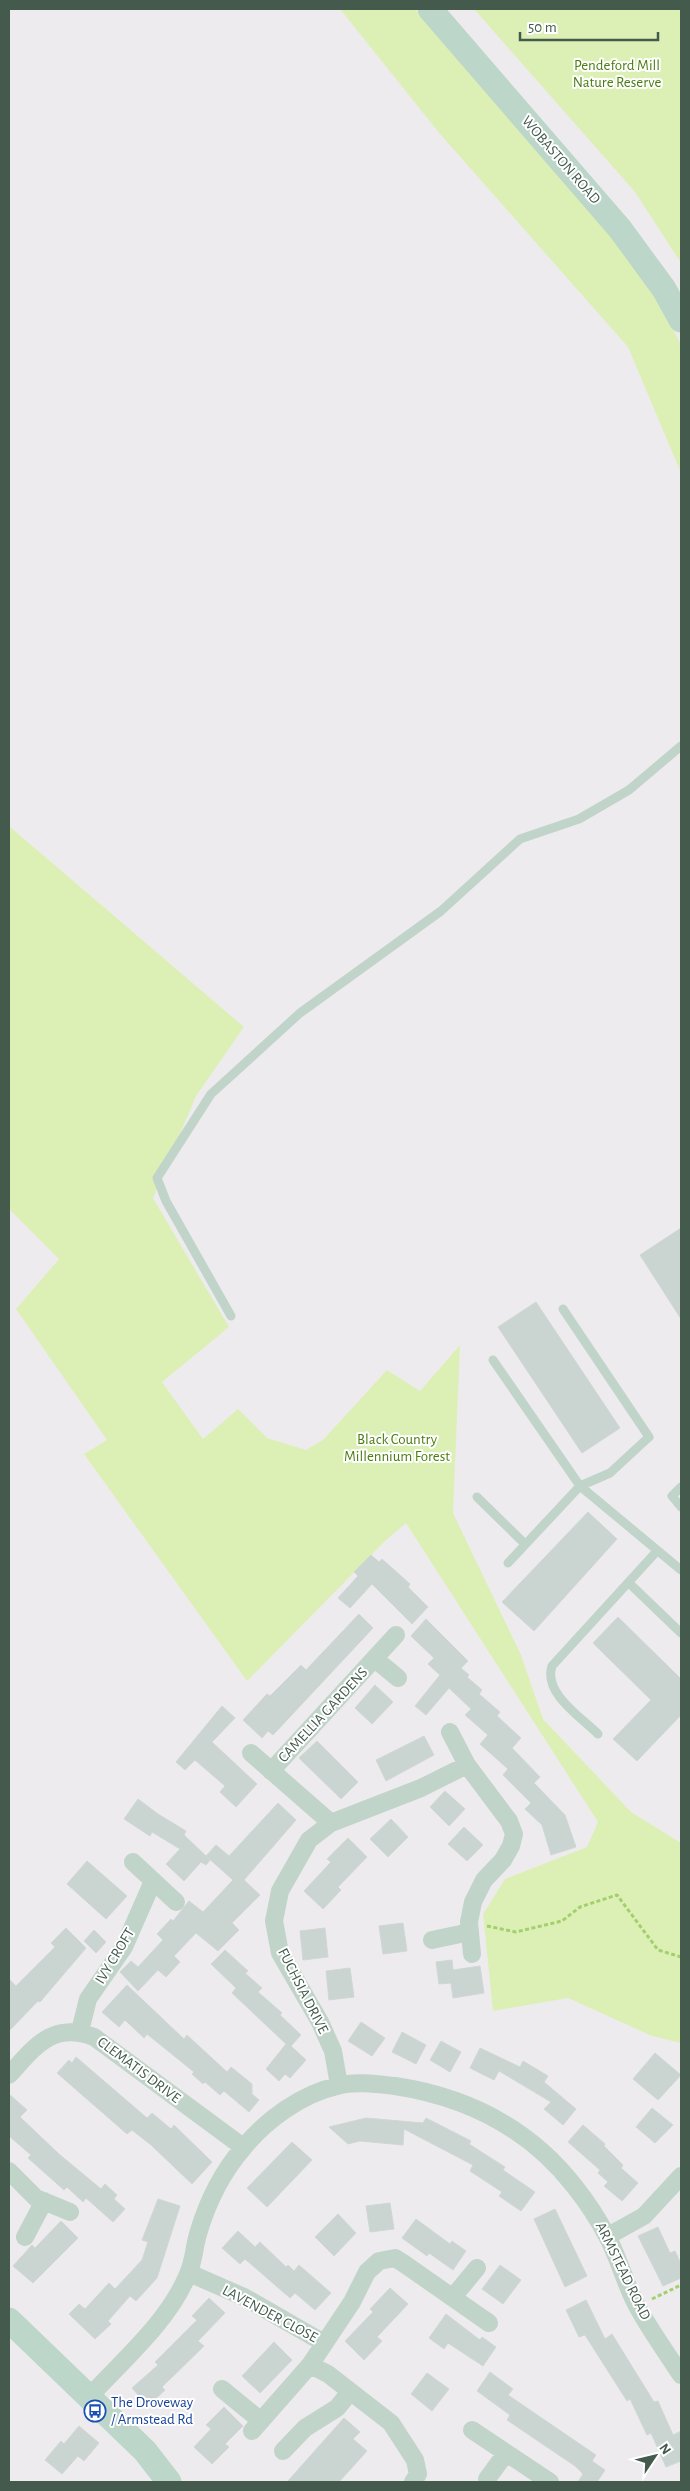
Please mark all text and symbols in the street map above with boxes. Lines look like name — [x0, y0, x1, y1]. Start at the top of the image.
scale bar — [520, 10, 658, 42]
text: 50 m — [528, 20, 557, 35]
park label: Pendeford Mill Nature Reserve — [573, 58, 661, 90]
street label: WOBASTON ROAD — [519, 113, 603, 207]
park label: Black Country Millennium Forest — [344, 1432, 450, 1464]
street label: CAMELLIA GARDENS — [275, 1665, 371, 1765]
street label: IVY CROFT — [93, 1925, 138, 1987]
street label: FUCHSIA DRIVE — [275, 1946, 331, 2036]
street label: CLEMATIS DRIVE — [95, 2034, 183, 2106]
street label: ARMSTEAD ROAD — [593, 2220, 653, 2323]
street label: LAVENDER CLOSE — [220, 2283, 320, 2345]
place label: The Droveway / Armstead Rd — [111, 2395, 194, 2427]
bus stop icon: The Droveway / Armstead Rd — [83, 2399, 107, 2423]
north arrow — [630, 2431, 680, 2481]
text: N — [656, 2441, 673, 2457]

